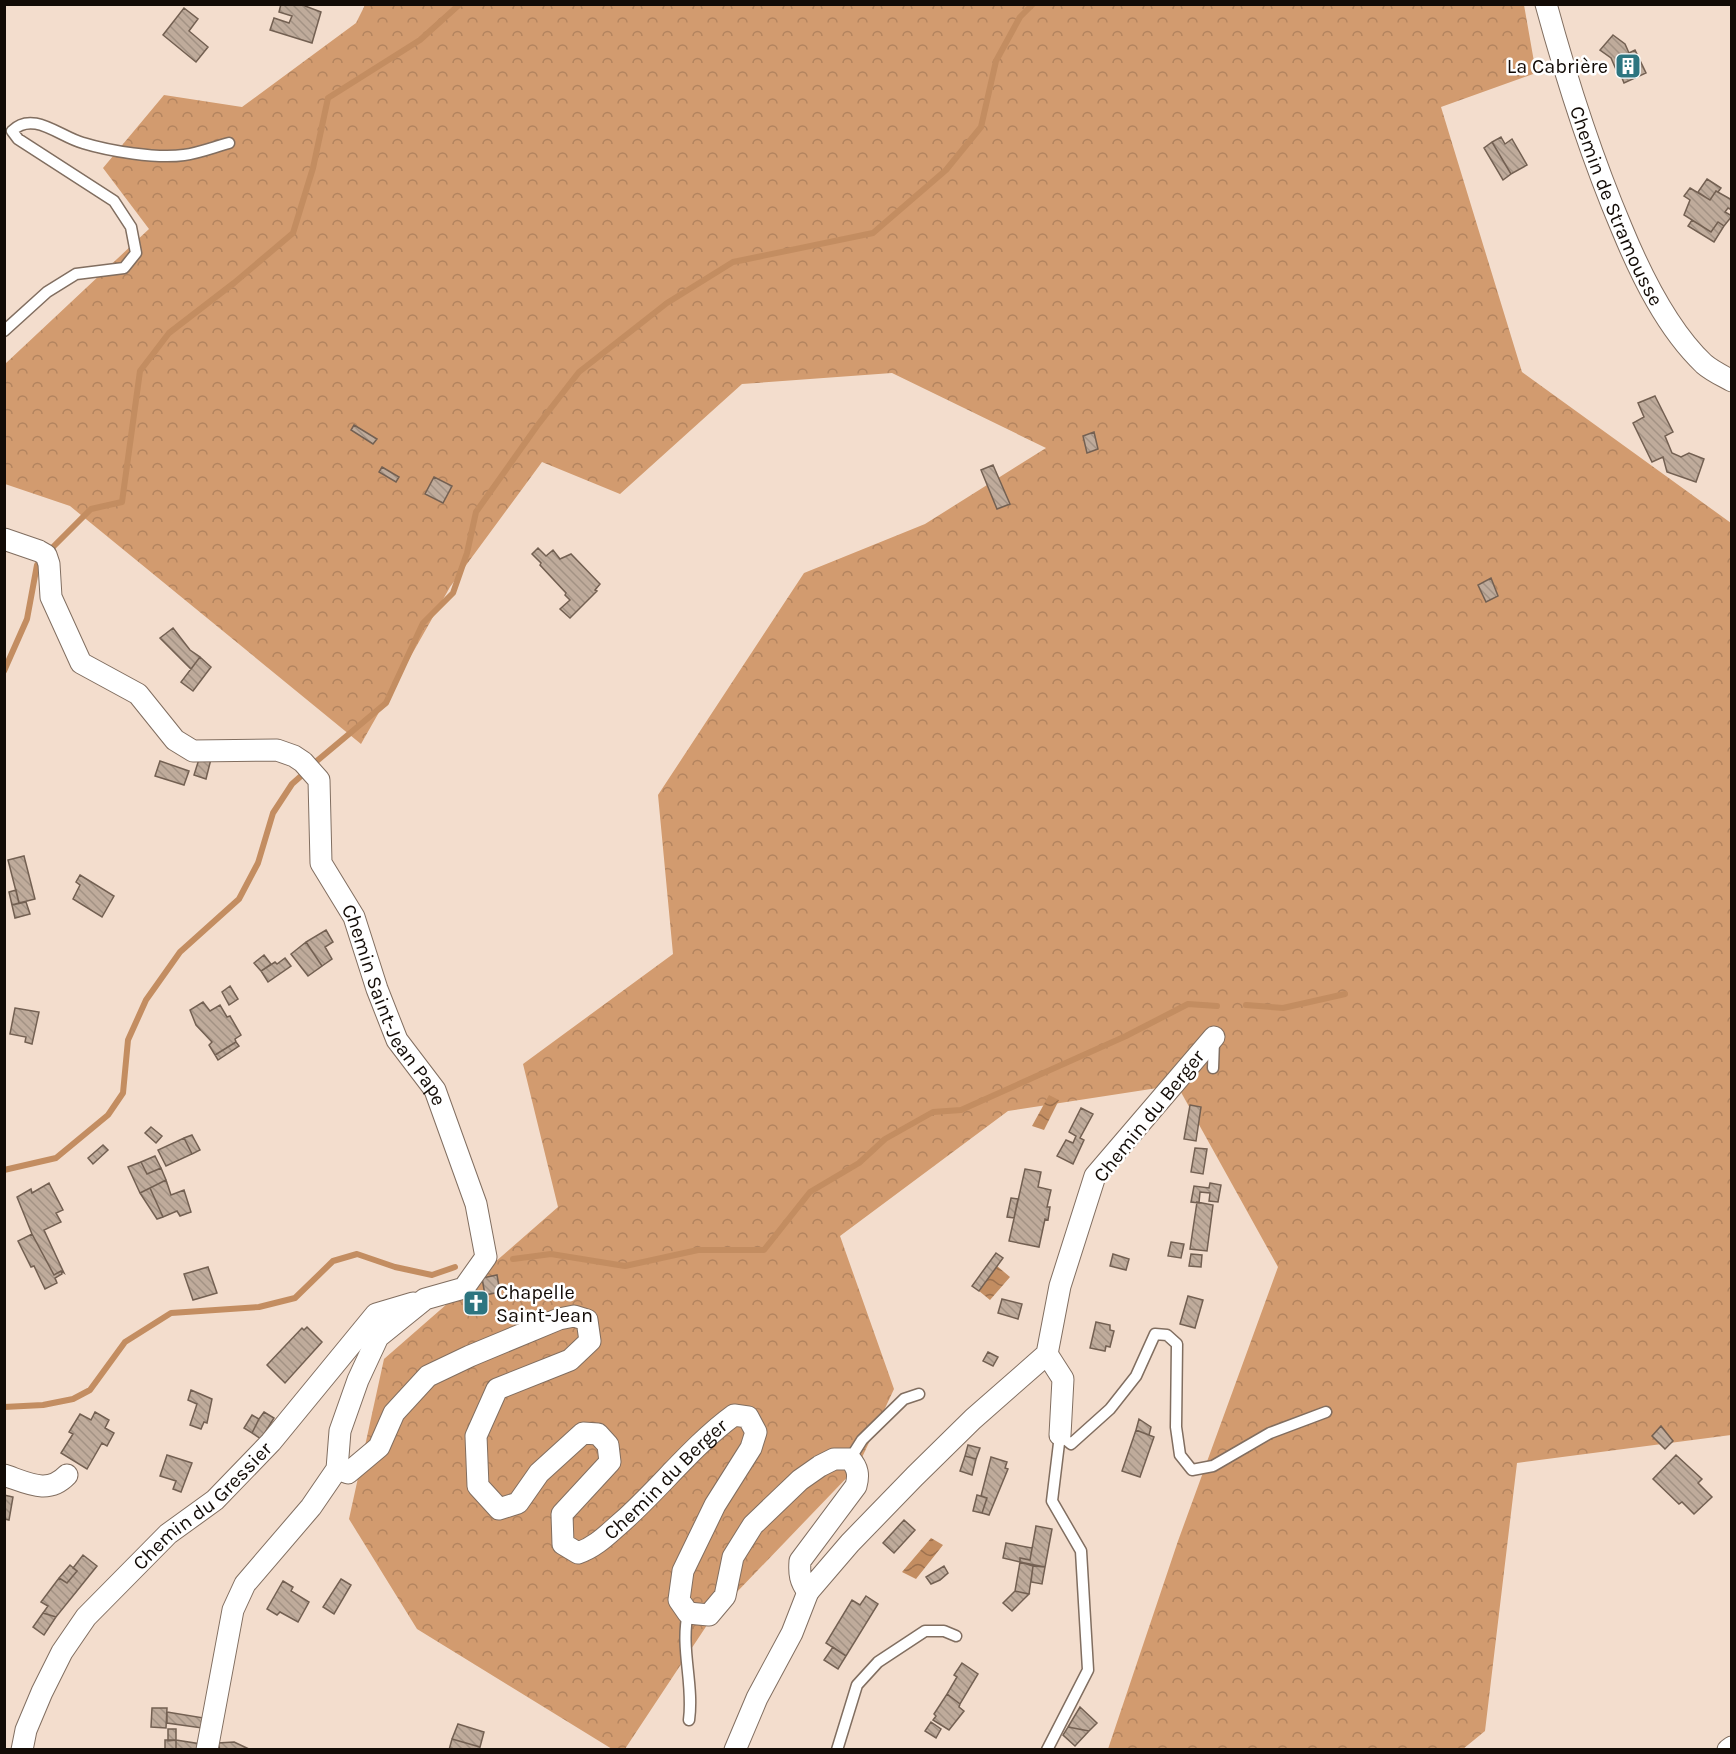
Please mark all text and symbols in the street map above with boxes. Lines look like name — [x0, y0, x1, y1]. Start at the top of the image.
building icon: La Cabrière — [1613, 51, 1643, 81]
place label: La Cabrière — [1507, 55, 1608, 78]
street label: Chemin de Stramousse — [1566, 103, 1668, 310]
street label: Chemin Saint-Jean Pape — [337, 900, 451, 1108]
street label: Chemin du Berger — [1089, 1045, 1210, 1187]
place label: Chapelle Saint-Jean — [496, 1281, 593, 1327]
church icon: Chapelle Saint-Jean — [461, 1288, 491, 1318]
street label: Chemin du Berger — [599, 1413, 732, 1544]
street label: Chemin du Gressier — [128, 1436, 277, 1574]

